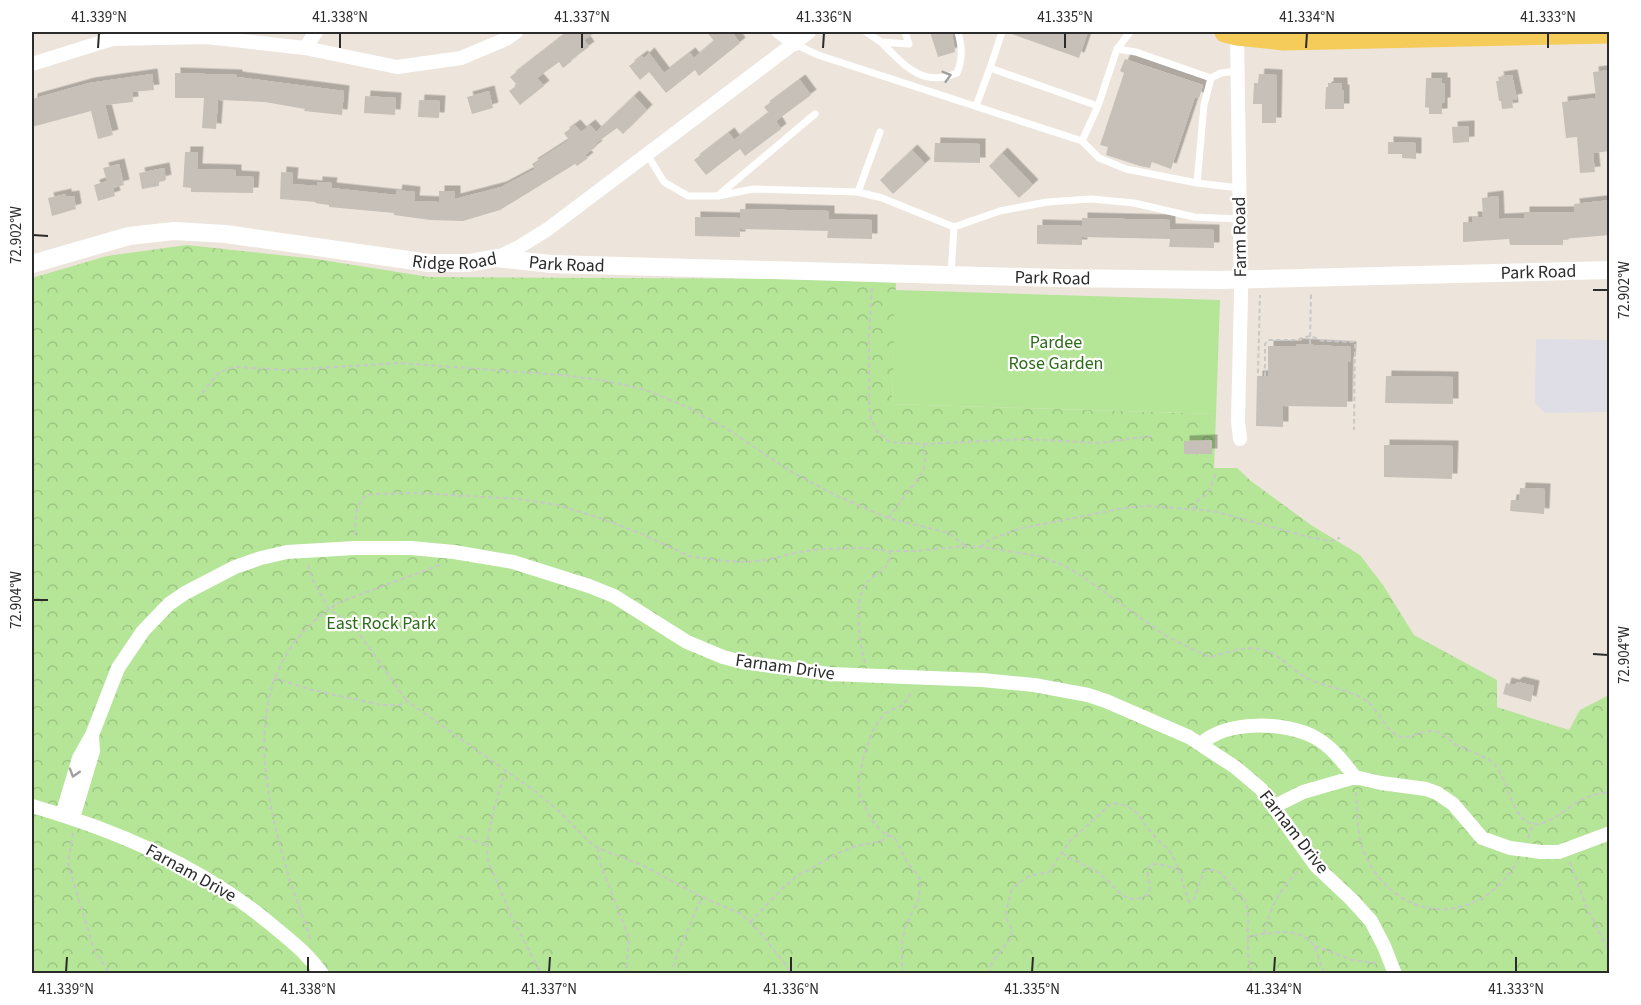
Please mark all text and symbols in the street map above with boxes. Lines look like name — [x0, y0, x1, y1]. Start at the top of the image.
text: 41.339°N — [71, 7, 127, 28]
text: 41.338°N — [312, 7, 368, 28]
text: 41.337°N — [554, 7, 610, 28]
text: 41.336°N — [796, 7, 852, 28]
text: 41.335°N — [1037, 7, 1093, 28]
text: 41.334°N — [1279, 7, 1335, 28]
text: 41.333°N — [1520, 7, 1576, 28]
one-way arrow — [942, 70, 952, 83]
street label: Farm Road — [1227, 196, 1253, 278]
text: 72.902°W — [6, 206, 27, 264]
street label: Ridge Road — [411, 246, 499, 276]
street label: Park Road — [528, 249, 605, 278]
street label: Park Road — [1500, 258, 1577, 285]
text: 72.902°W — [1614, 261, 1635, 319]
street label: Park Road — [1014, 264, 1091, 291]
park label: Pardee Rose Garden — [1009, 330, 1103, 376]
text: 72.904°W — [6, 571, 27, 629]
park label: East Rock Park — [326, 611, 436, 636]
text: 72.904°W — [1614, 626, 1635, 684]
street label: Farnam Drive — [734, 648, 836, 686]
one-way arrow — [69, 767, 81, 778]
street label: Farnam Drive — [1253, 785, 1335, 879]
street label: Farnam Drive — [141, 838, 241, 908]
text: 41.339°N — [38, 979, 94, 1000]
text: 41.338°N — [280, 979, 336, 1000]
text: 41.337°N — [521, 979, 577, 1000]
text: 41.336°N — [763, 979, 819, 1000]
text: 41.335°N — [1004, 979, 1060, 1000]
text: 41.334°N — [1246, 979, 1302, 1000]
text: 41.333°N — [1488, 979, 1544, 1000]

